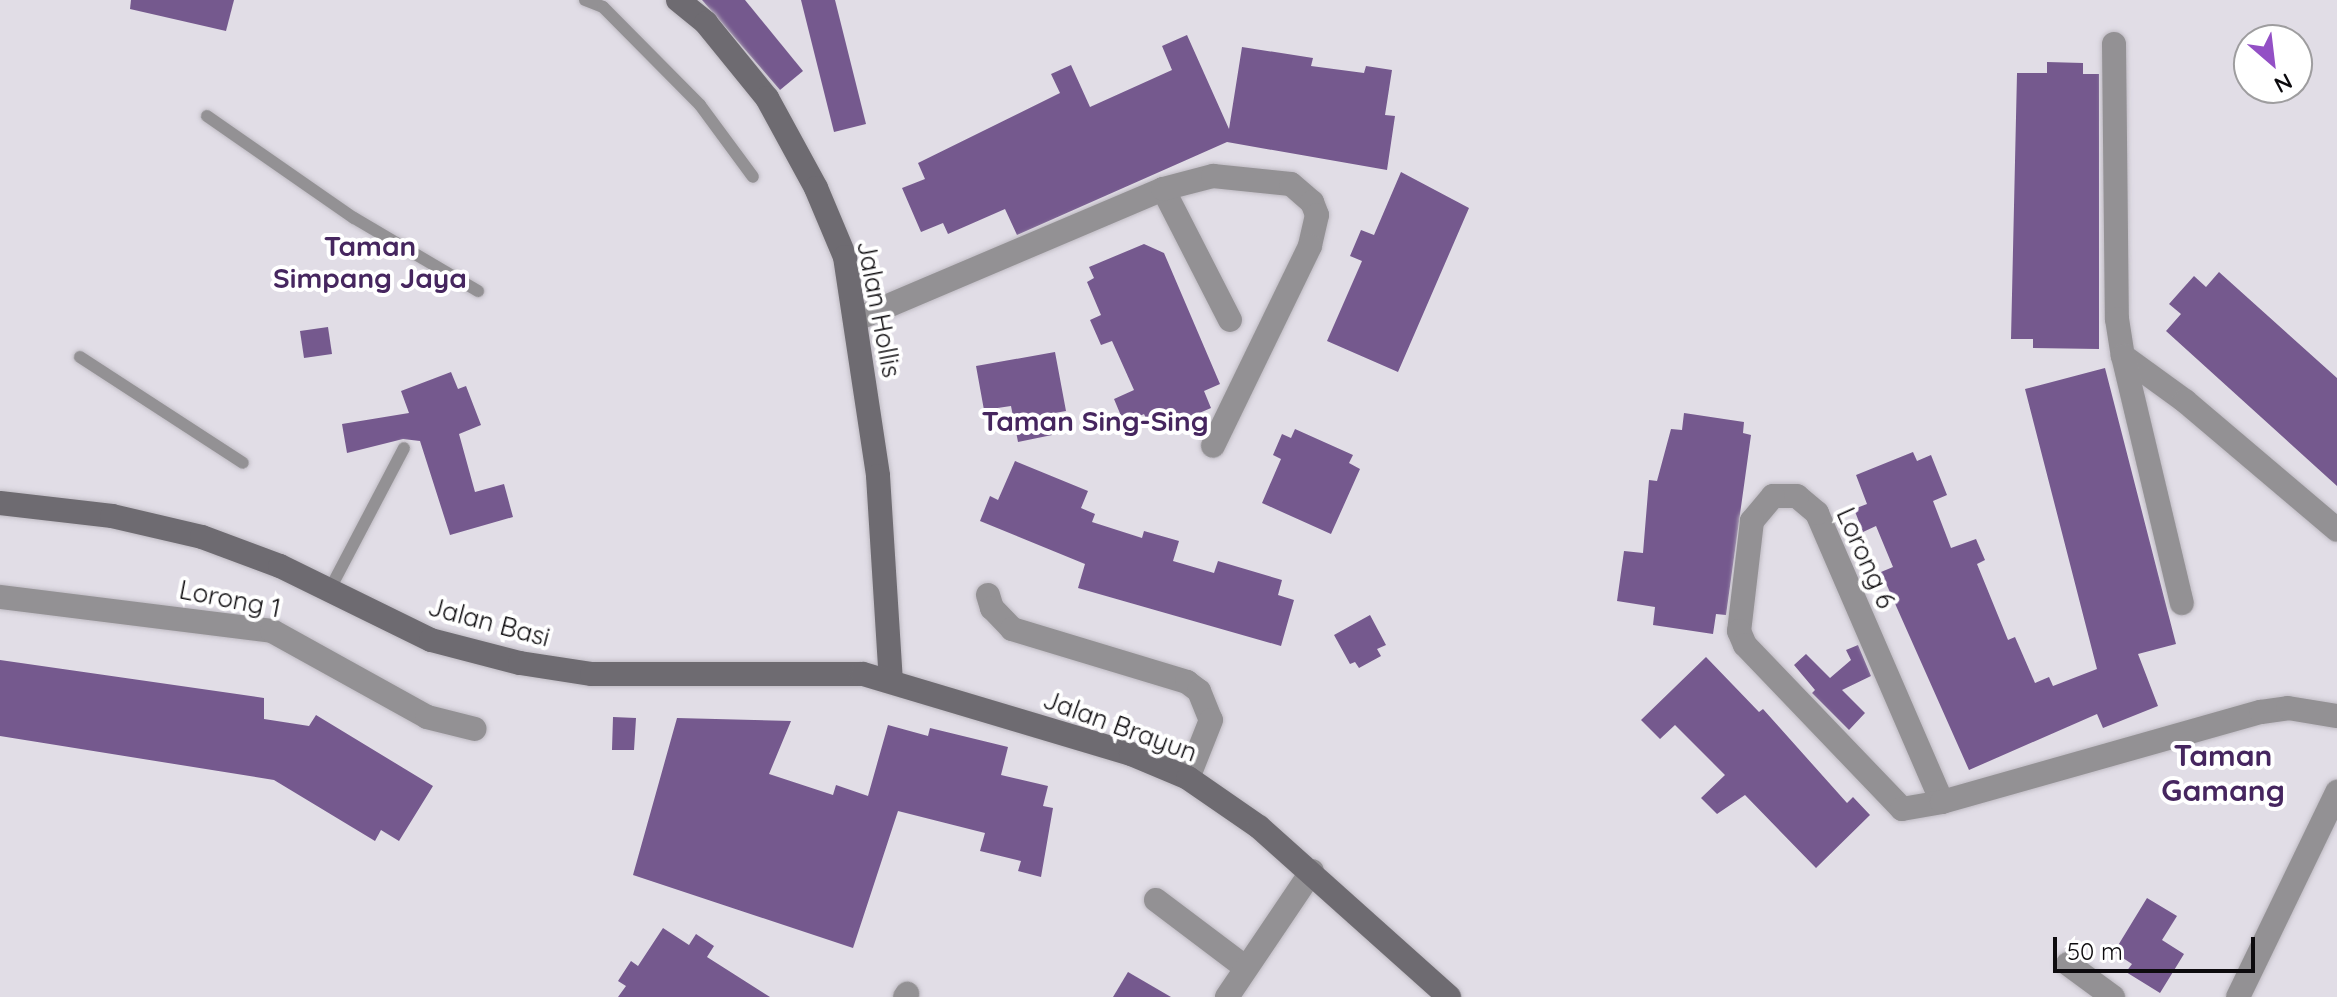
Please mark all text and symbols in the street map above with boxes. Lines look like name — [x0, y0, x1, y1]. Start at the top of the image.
north arrow — [2233, 24, 2313, 104]
text: N — [2270, 67, 2297, 100]
district label: Taman Simpang Jaya — [273, 229, 467, 295]
street label: Jalan Hollis — [850, 238, 908, 380]
district label: Taman Sing-Sing — [981, 404, 1209, 438]
street label: Lorong 6 — [1830, 503, 1902, 613]
street label: Lorong 1 — [177, 574, 283, 624]
street label: Jalan Basi — [425, 591, 553, 653]
street label: Jalan Brayun — [1039, 684, 1201, 768]
district label: Taman Gamang — [2161, 737, 2285, 808]
scale bar — [2057, 921, 2259, 971]
text: 50 m — [2067, 936, 2123, 966]

